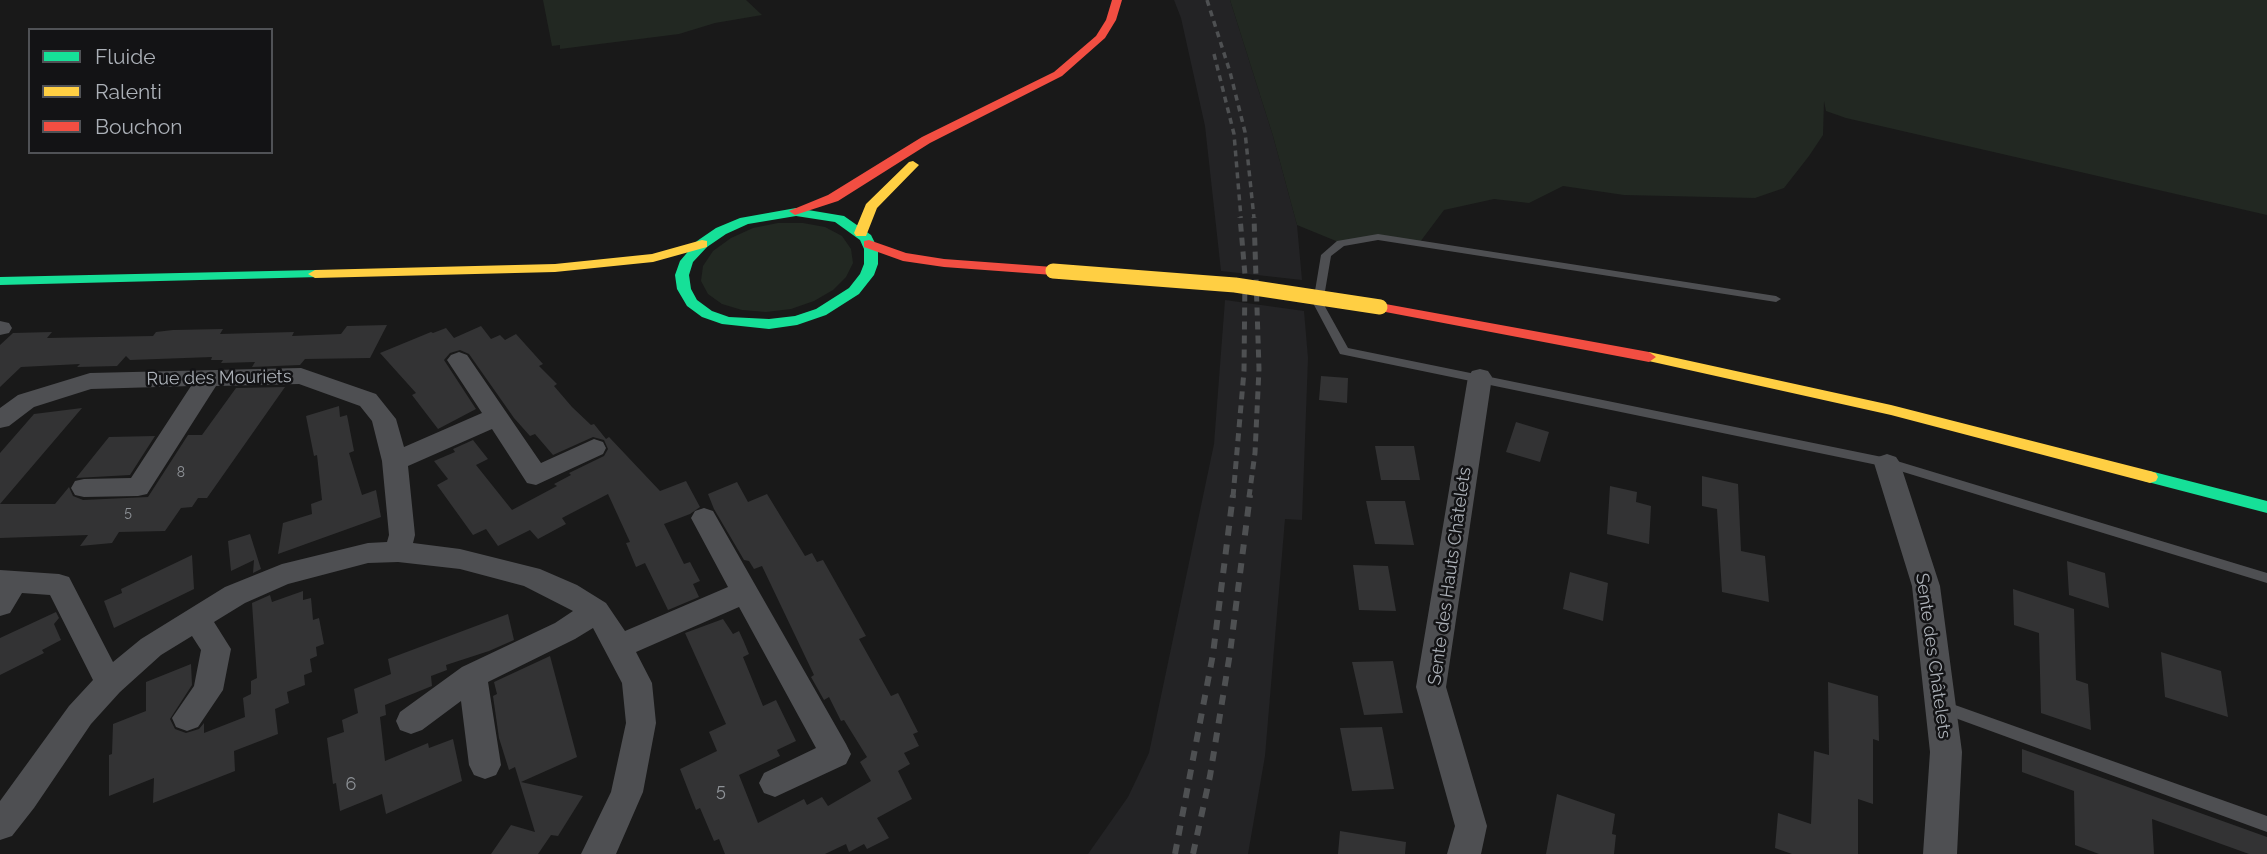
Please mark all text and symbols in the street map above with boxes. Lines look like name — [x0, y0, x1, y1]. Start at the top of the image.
legend — [28, 28, 273, 154]
text: Fluide — [95, 44, 156, 69]
text: Ralenti — [95, 79, 162, 104]
text: Bouchon — [95, 114, 182, 139]
street label: Rue des Mouriets — [146, 366, 292, 390]
house number: 8 — [177, 465, 185, 481]
street label: Sente des Hauts Châtelets — [1424, 466, 1476, 686]
house number: 5 — [124, 505, 132, 521]
street label: Sente des Châtelets — [1911, 572, 1955, 740]
house number: 6 — [346, 774, 356, 796]
house number: 5 — [716, 780, 726, 802]

